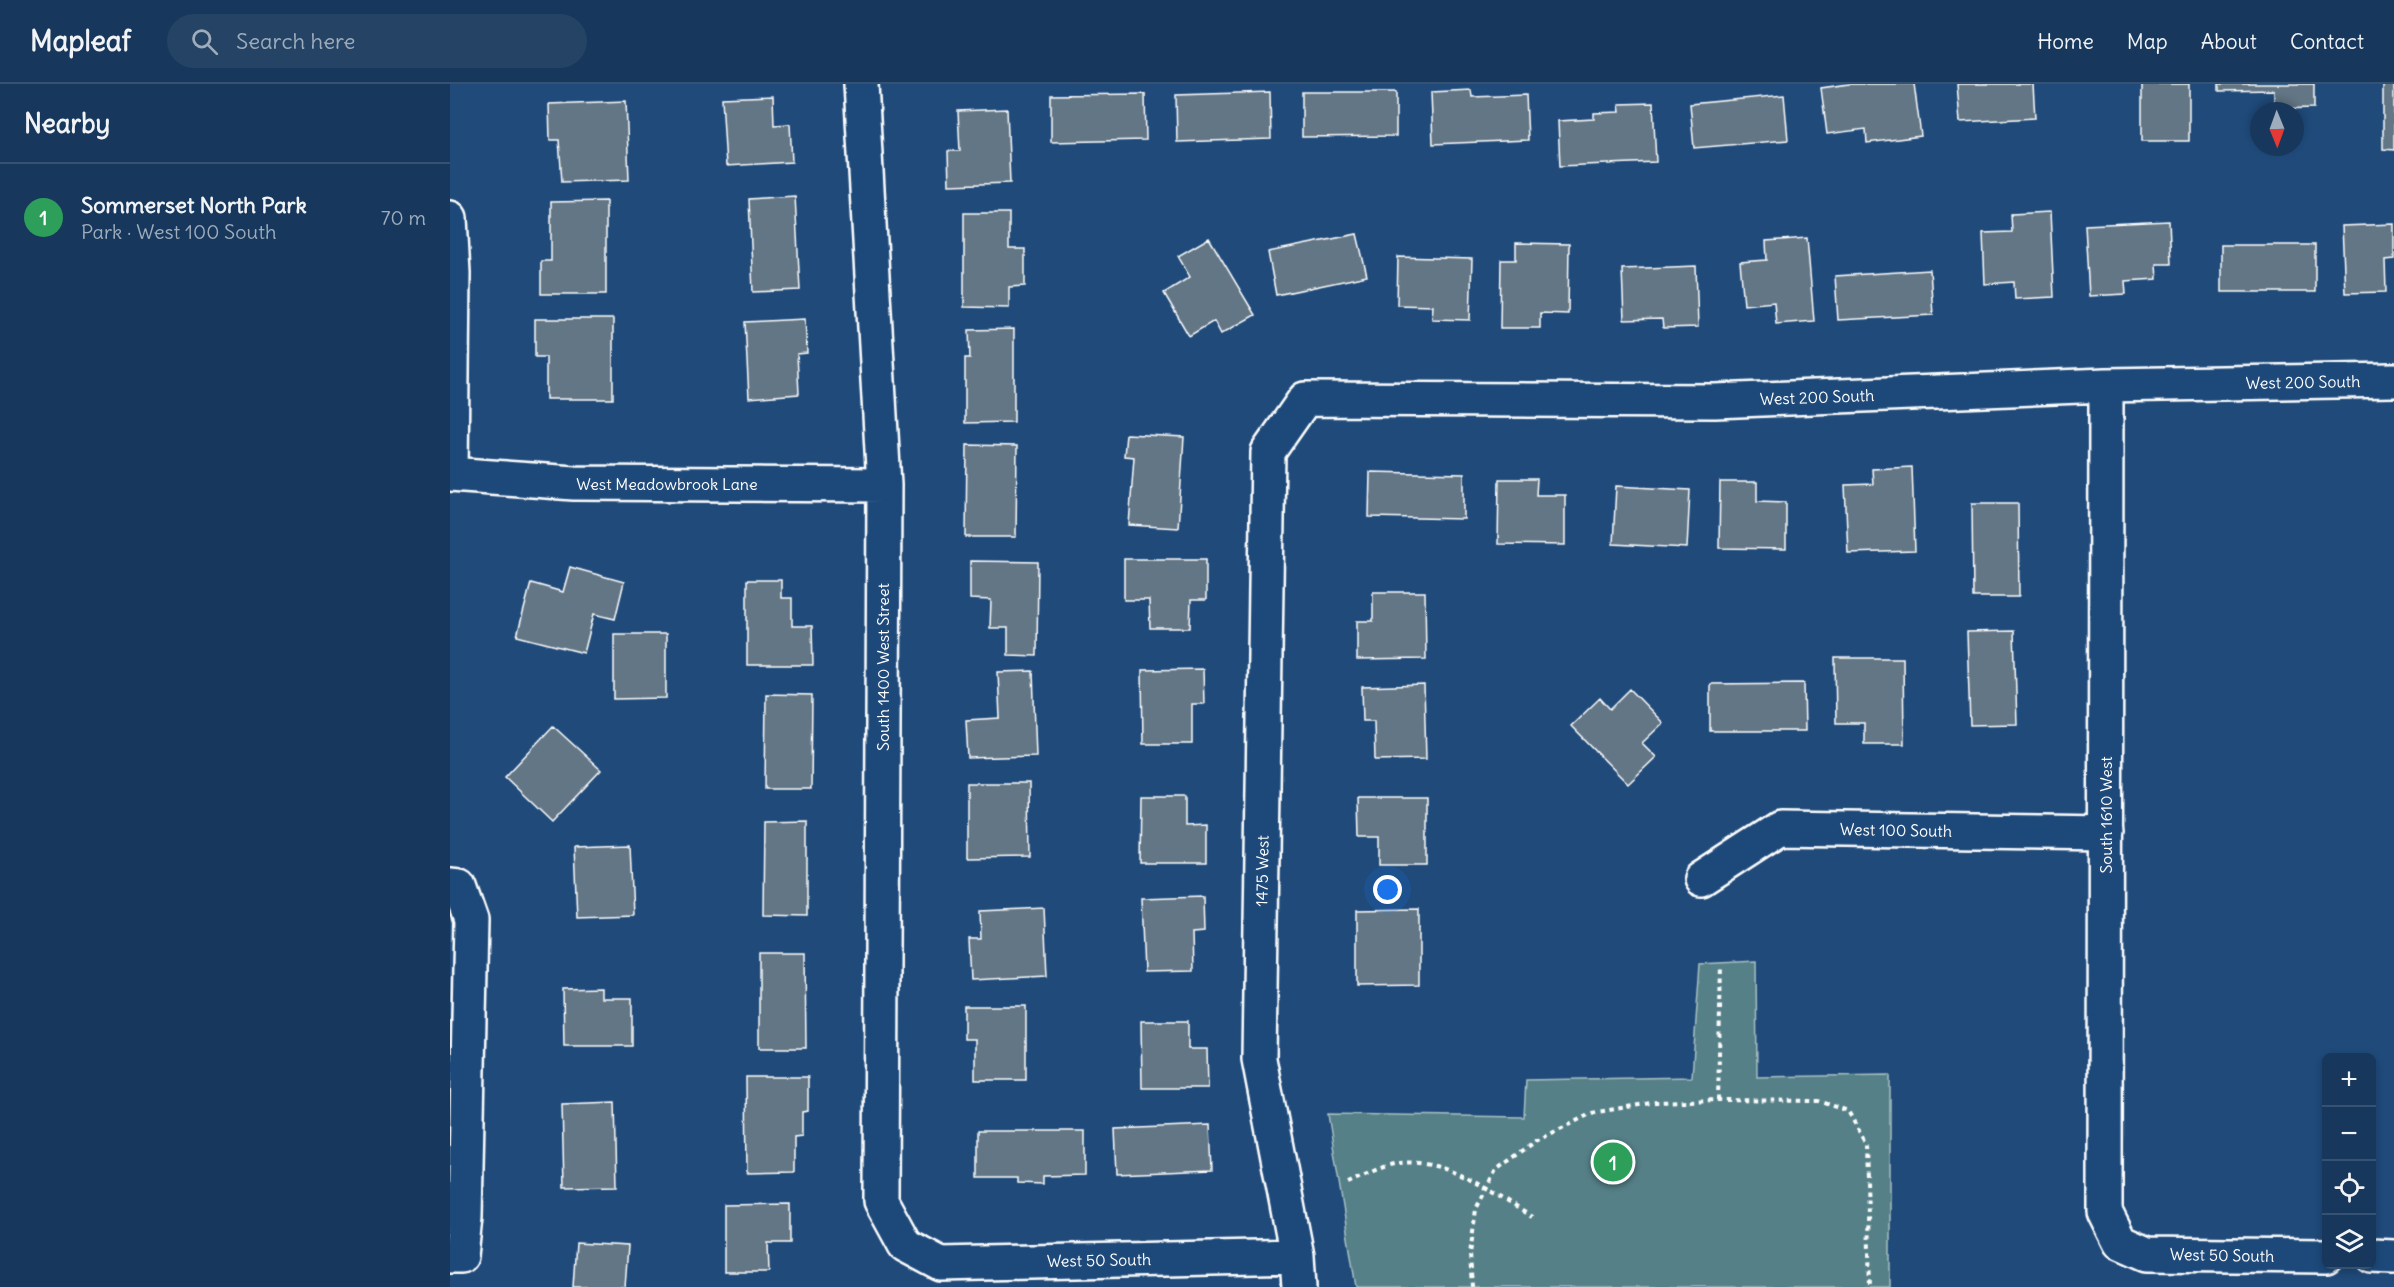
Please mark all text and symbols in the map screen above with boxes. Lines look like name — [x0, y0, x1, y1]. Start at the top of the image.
search box — [167, 14, 587, 68]
text: Mapleaf — [30, 23, 131, 59]
icon: search — [188, 25, 221, 58]
text: Search here — [236, 27, 355, 55]
text: Home — [2037, 28, 2094, 55]
text: Map — [2127, 28, 2168, 55]
text: About — [2201, 28, 2257, 55]
text: Contact — [2290, 28, 2364, 55]
north arrow — [2250, 102, 2304, 156]
text: Nearby — [24, 107, 110, 140]
text: Sommerset North Park — [81, 191, 307, 219]
text: 1 — [40, 205, 47, 230]
text: 70 m — [381, 205, 426, 230]
text: Park · West 100 South — [81, 219, 276, 244]
street label: West 200 South — [2246, 371, 2360, 393]
street label: West 200 South — [1759, 385, 1875, 409]
street label: West Meadowbrook Lane — [576, 474, 758, 494]
street label: South 1400 West Street — [873, 582, 893, 751]
street label: South 1610 West — [2096, 756, 2116, 874]
street label: West 100 South — [1840, 819, 1952, 841]
street label: 1475 West — [1251, 834, 1273, 907]
your location — [1373, 875, 1402, 904]
map controls — [2322, 1053, 2376, 1269]
button: + — [2322, 1053, 2376, 1107]
button: − — [2322, 1107, 2376, 1161]
pin: 1 — [1594, 1140, 1632, 1184]
button: locate — [2322, 1161, 2376, 1215]
button: layers — [2322, 1215, 2376, 1269]
street label: West 50 South — [2170, 1244, 2274, 1266]
street label: West 50 South — [1047, 1249, 1151, 1271]

